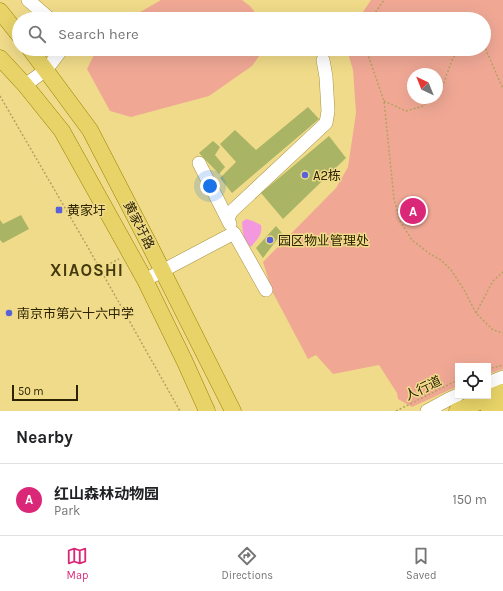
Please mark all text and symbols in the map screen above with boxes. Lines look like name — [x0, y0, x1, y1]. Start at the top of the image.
search box — [12, 12, 491, 56]
icon: search — [26, 23, 48, 45]
text: Search here — [58, 25, 139, 43]
north arrow — [407, 68, 443, 104]
place label: A2栋 — [313, 168, 341, 183]
marker: A2栋 — [300, 170, 310, 180]
your location — [200, 176, 220, 196]
pin: A — [400, 196, 426, 226]
street label: 黄家圩路 — [121, 198, 157, 252]
place label: 黄家圩 — [67, 203, 106, 218]
marker: 黄家圩 — [54, 205, 64, 215]
place label: 园区物业管理处 — [278, 233, 369, 248]
marker: 园区物业管理处 — [265, 235, 275, 245]
district label: XIAOSHI — [50, 260, 124, 280]
place label: 南京市第六十六中学 — [17, 306, 134, 321]
marker: 南京市第六十六中学 — [4, 308, 14, 318]
map controls — [455, 363, 491, 399]
button: locate — [455, 363, 491, 399]
street label: 人行道 — [402, 373, 444, 403]
scale bar — [12, 383, 78, 402]
text: 50 m — [18, 385, 44, 398]
text: Nearby — [16, 427, 73, 447]
text: 红山森林动物园 — [54, 485, 159, 503]
text: A — [25, 492, 33, 507]
text: 150 m — [452, 492, 487, 507]
text: Park — [54, 503, 80, 518]
tab: Map — [66, 545, 88, 582]
tab: Directions — [221, 545, 273, 582]
tab: Saved — [406, 545, 437, 582]

